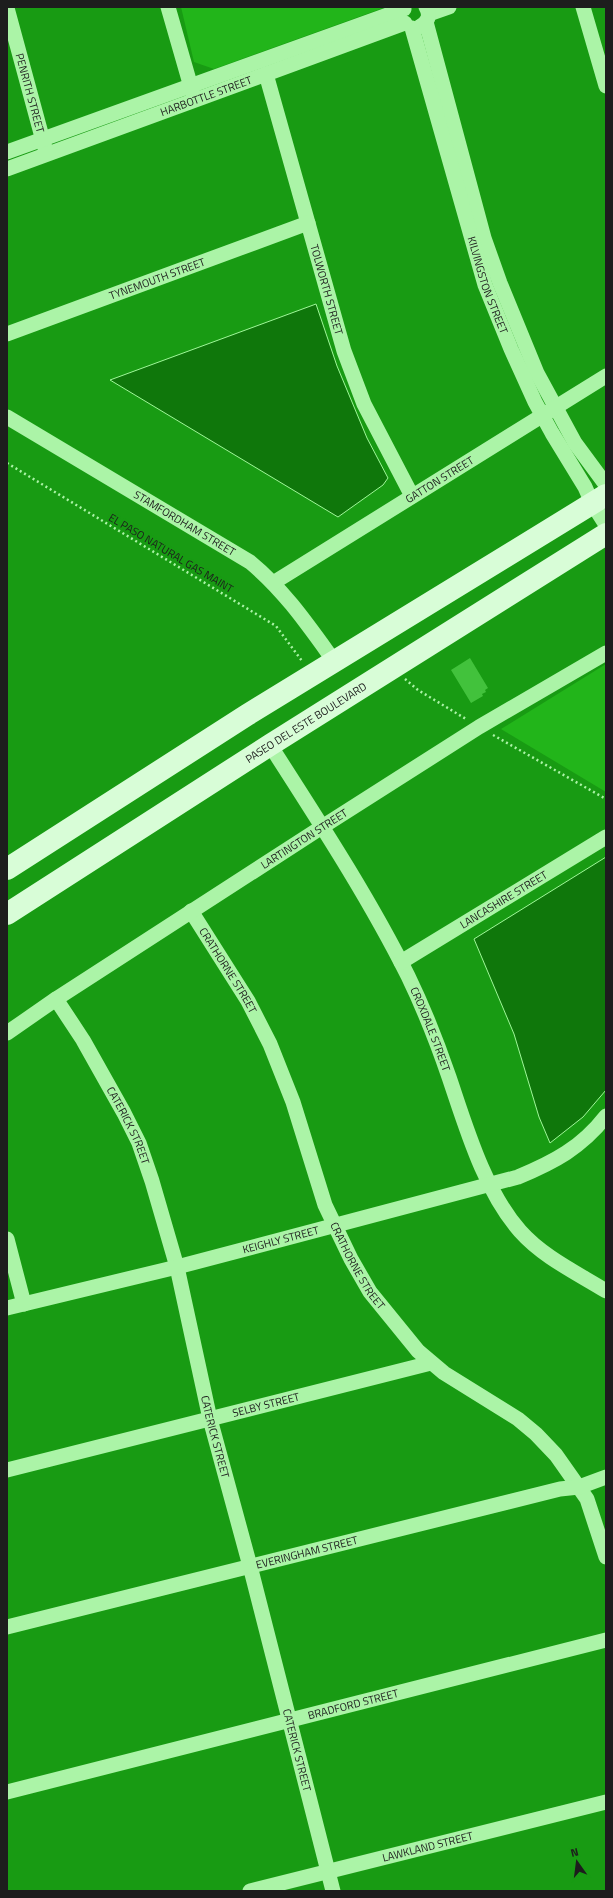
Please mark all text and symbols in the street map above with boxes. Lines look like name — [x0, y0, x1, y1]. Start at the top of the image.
street label: PENRITH STREET — [12, 51, 49, 135]
street label: HARBOTTLE STREET — [158, 72, 254, 120]
street label: KILVINGSTON STREET — [464, 234, 512, 336]
street label: TOLWORTH STREET — [306, 242, 347, 337]
street label: TYNEMOUTH STREET — [107, 254, 207, 304]
street label: GATTON STREET — [402, 452, 477, 507]
street label: STAMFORDHAM STREET — [131, 486, 239, 560]
street label: EL PASO NATURAL GAS MAINT — [106, 509, 236, 597]
street label: PASEO DEL ESTE BOULEVARD — [242, 678, 370, 767]
street label: LARTINGTON STREET — [257, 805, 351, 873]
street label: LANCASHIRE STREET — [457, 867, 550, 932]
street label: CRATHORNE STREET — [195, 924, 261, 1016]
street label: CROXDALE STREET — [406, 984, 455, 1074]
street label: CATERICK STREET — [103, 1084, 154, 1167]
street label: CRATHORNE STREET — [326, 1219, 389, 1313]
street label: KEIGHLY STREET — [241, 1222, 321, 1257]
street label: SELBY STREET — [231, 1388, 301, 1421]
street label: CATERICK STREET — [197, 1394, 234, 1480]
street label: EVERINGHAM STREET — [254, 1532, 360, 1573]
street label: BRADFORD STREET — [306, 1685, 400, 1723]
street label: CATERICK STREET — [279, 1707, 315, 1793]
street label: LAWKLAND STREET — [380, 1828, 475, 1866]
north arrow — [557, 1842, 597, 1882]
text: N — [569, 1844, 580, 1861]

